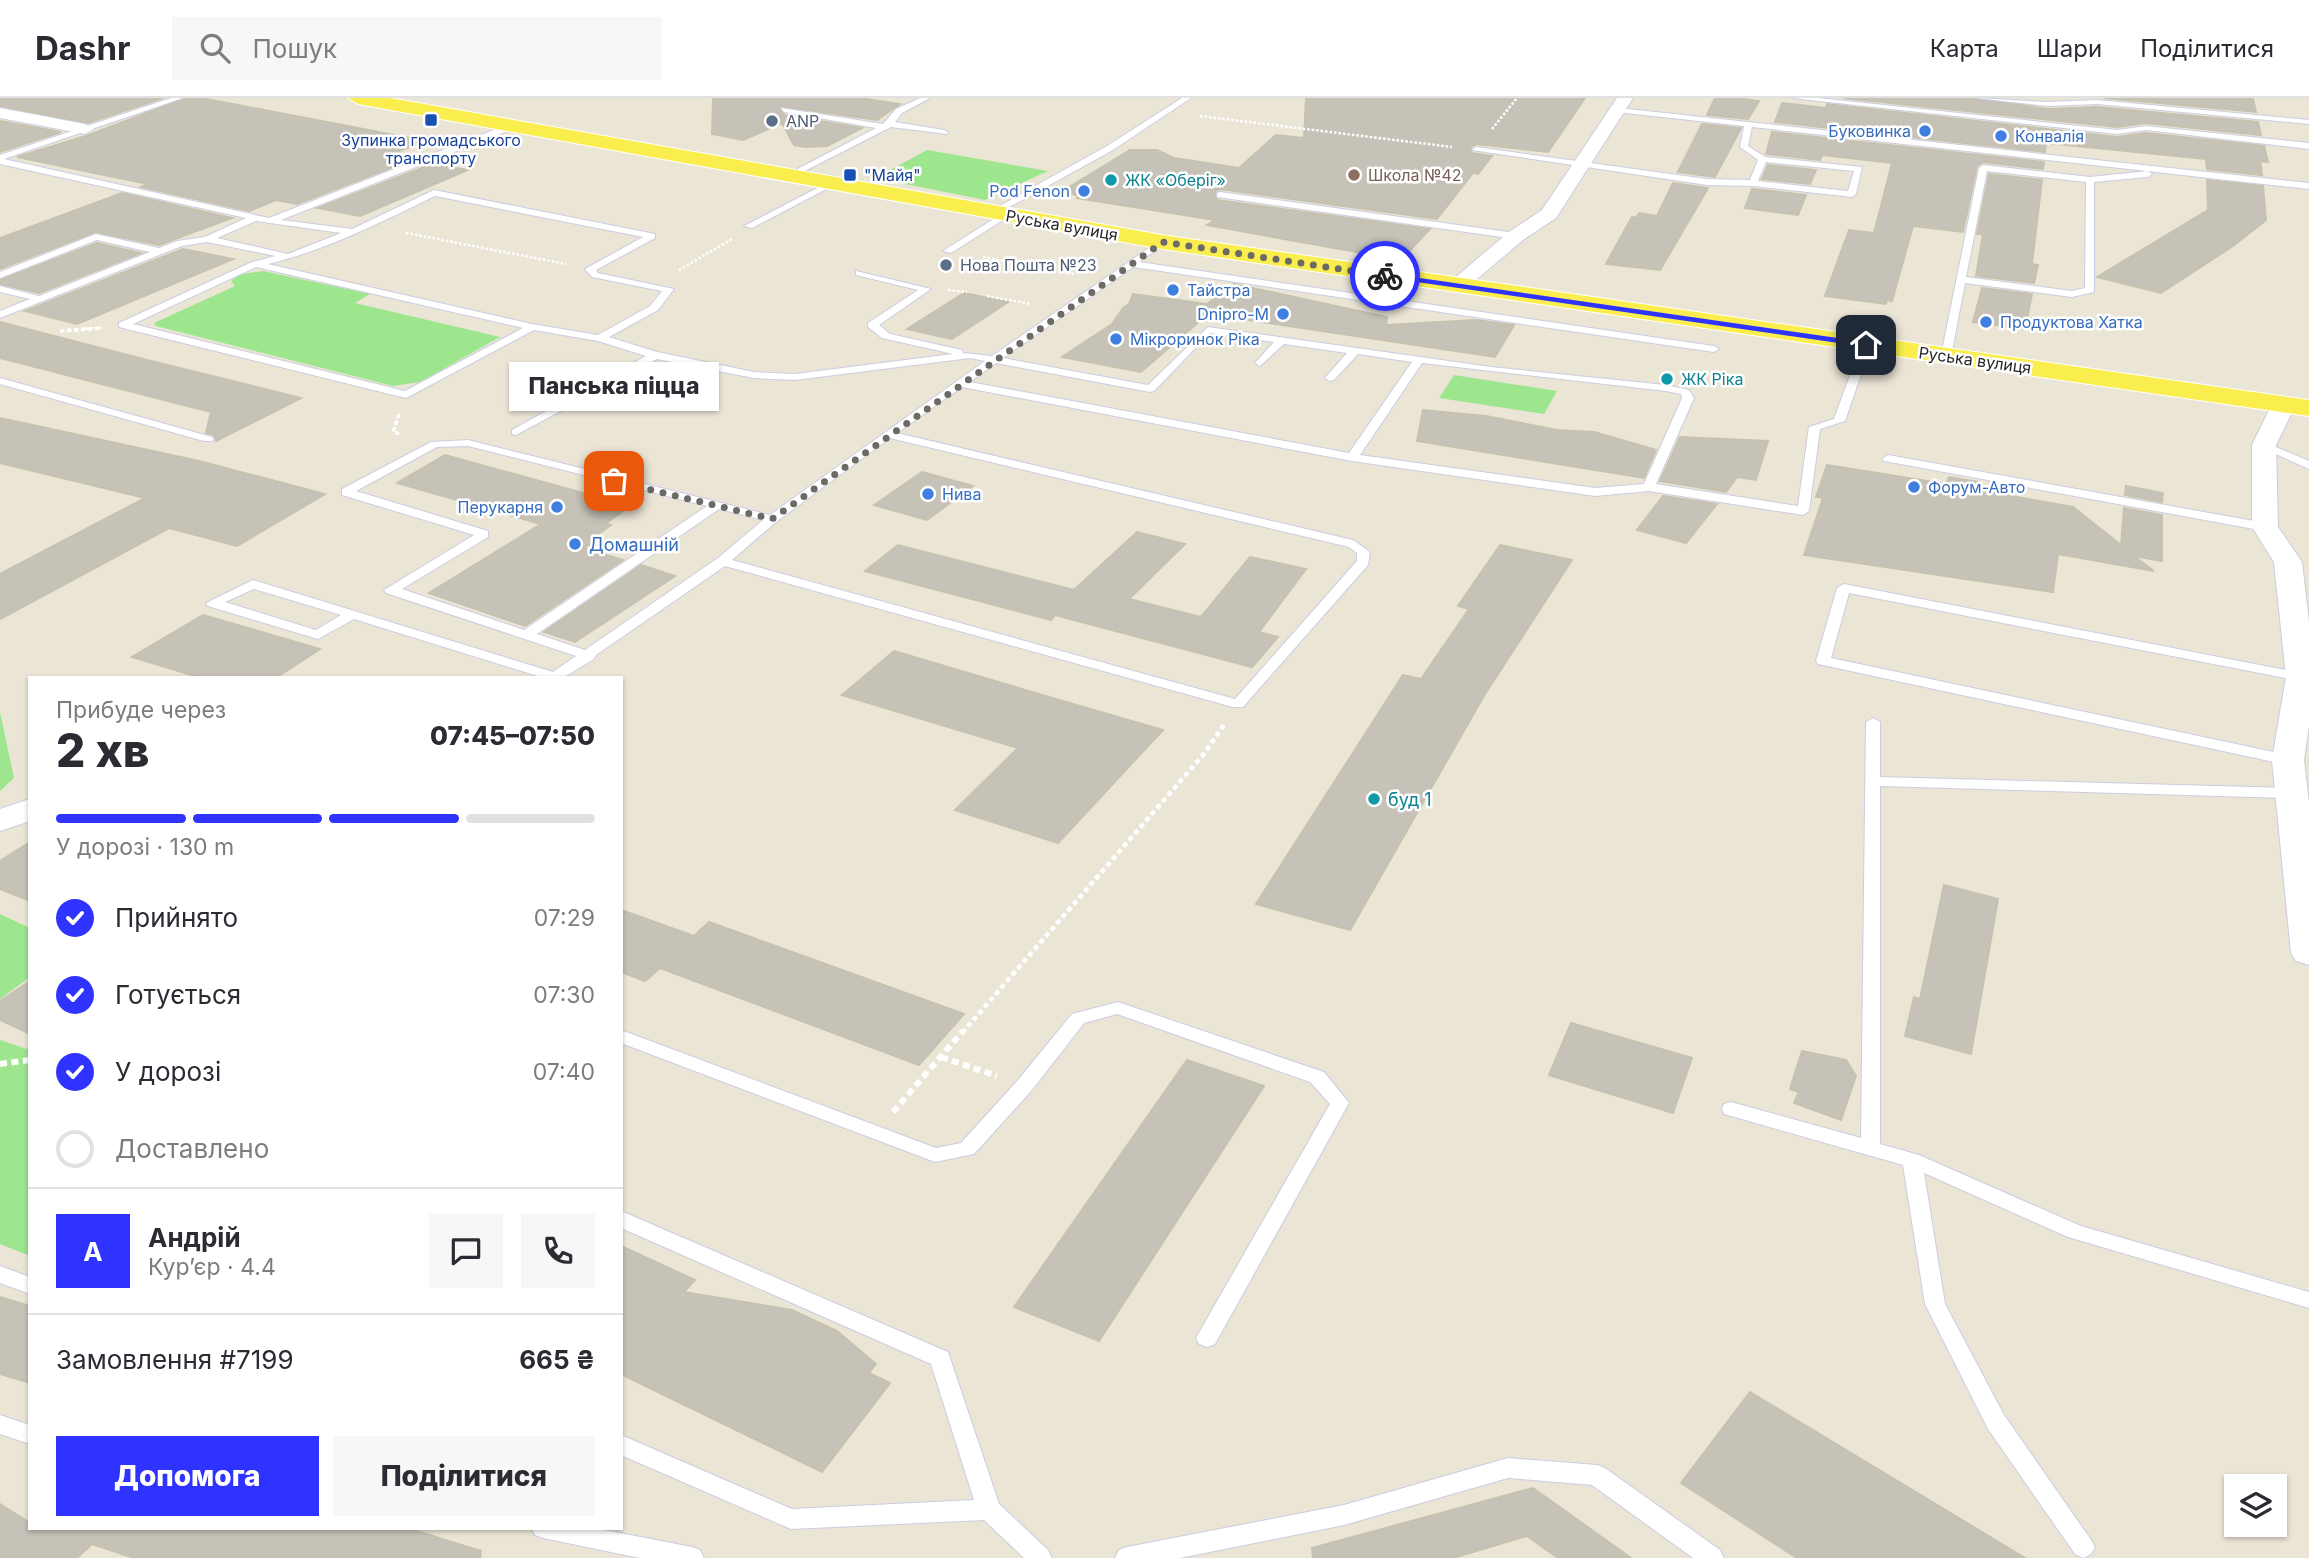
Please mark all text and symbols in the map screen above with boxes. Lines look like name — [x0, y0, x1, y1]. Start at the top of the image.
search box — [172, 17, 662, 80]
text: Dashr — [35, 28, 130, 68]
icon: search — [196, 29, 234, 67]
text: Пошук — [252, 33, 337, 64]
text: Карта — [1930, 34, 1999, 63]
text: Шари — [2037, 34, 2102, 63]
text: Поділитися — [2140, 34, 2274, 63]
place label: ANP — [786, 111, 819, 131]
marker: Зупинка громадського транспорту — [423, 112, 439, 128]
marker: ANP — [764, 113, 780, 129]
place label: Буковинка — [1828, 121, 1911, 141]
marker: Буковинка — [1917, 123, 1933, 139]
place label: Конвалія — [2015, 126, 2084, 146]
marker: Конвалія — [1993, 128, 2009, 144]
place label: Зупинка громадського транспорту — [341, 130, 521, 168]
place label: "Майя" — [864, 165, 921, 185]
place label: Школа №42 — [1368, 165, 1461, 185]
marker: "Майя" — [842, 167, 858, 183]
marker: Школа №42 — [1346, 167, 1362, 183]
place label: ЖК «Оберіг» — [1125, 170, 1226, 190]
marker: ЖК «Оберіг» — [1103, 172, 1119, 188]
place label: Pod Fenon — [989, 181, 1070, 201]
marker: Pod Fenon — [1076, 183, 1092, 199]
street label: Руська вулиця — [1004, 205, 1120, 245]
courier — [1350, 241, 1420, 311]
place label: Нова Пошта №23 — [960, 255, 1097, 275]
marker: Нова Пошта №23 — [938, 257, 954, 273]
icon: bike — [1366, 257, 1404, 295]
place label: Тайстра — [1187, 280, 1250, 300]
marker: Тайстра — [1165, 282, 1181, 298]
place label: Dnipro-M — [1197, 304, 1269, 324]
marker: Dnipro-M — [1275, 306, 1291, 322]
place label: Продуктова Хатка — [2000, 312, 2143, 332]
marker: Продуктова Хатка — [1978, 314, 1994, 330]
pin — [1836, 315, 1896, 375]
icon: home — [1847, 326, 1885, 364]
place label: Мікроринок Ріка — [1130, 329, 1260, 349]
marker: Мікроринок Ріка — [1108, 331, 1124, 347]
street label: Руська вулиця — [1917, 342, 2033, 378]
callout: Панська пiцца — [509, 362, 719, 411]
place label: ЖК Ріка — [1681, 369, 1743, 389]
marker: ЖК Ріка — [1659, 371, 1675, 387]
text: Панська пiцца — [529, 372, 699, 400]
pin — [584, 451, 644, 511]
icon: bag — [595, 462, 633, 500]
place label: Форум-Авто — [1928, 477, 2025, 497]
marker: Форум-Авто — [1906, 479, 1922, 495]
place label: Нива — [942, 484, 981, 504]
marker: Нива — [920, 486, 936, 502]
place label: Перукарня — [458, 497, 543, 517]
marker: Перукарня — [549, 499, 565, 515]
place label: Домашній — [589, 534, 679, 555]
marker: Домашній — [567, 536, 583, 552]
text: Прибуде через — [56, 696, 226, 724]
text: 07:45–07:50 — [430, 720, 595, 751]
text: 2 хв — [56, 722, 149, 778]
place label: буд 1 — [1388, 789, 1432, 810]
marker: буд 1 — [1366, 791, 1382, 807]
text: У дорозі · 130 m — [56, 833, 234, 861]
icon: check — [56, 899, 94, 937]
text: Прийнято — [115, 902, 238, 933]
text: 07:29 — [534, 904, 595, 932]
icon: check — [56, 976, 94, 1014]
text: Готується — [115, 979, 241, 1010]
text: 07:30 — [533, 981, 595, 1009]
icon: check — [56, 1053, 94, 1091]
text: У дорозі — [115, 1056, 221, 1087]
text: 07:40 — [533, 1058, 595, 1086]
text: Доставлено — [115, 1133, 269, 1164]
button: chat — [429, 1214, 503, 1288]
button: phone — [521, 1214, 595, 1288]
text: Андрій — [148, 1222, 241, 1253]
text: А — [83, 1236, 103, 1267]
text: Кур’єр · 4.4 — [148, 1253, 276, 1281]
text: Замовлення #7199 — [56, 1344, 294, 1375]
text: 665 ₴ — [519, 1344, 595, 1375]
button: Допомога — [56, 1436, 319, 1516]
button: Поділитися — [333, 1436, 595, 1516]
map controls — [2224, 1474, 2287, 1537]
button: layers — [2224, 1474, 2287, 1537]

